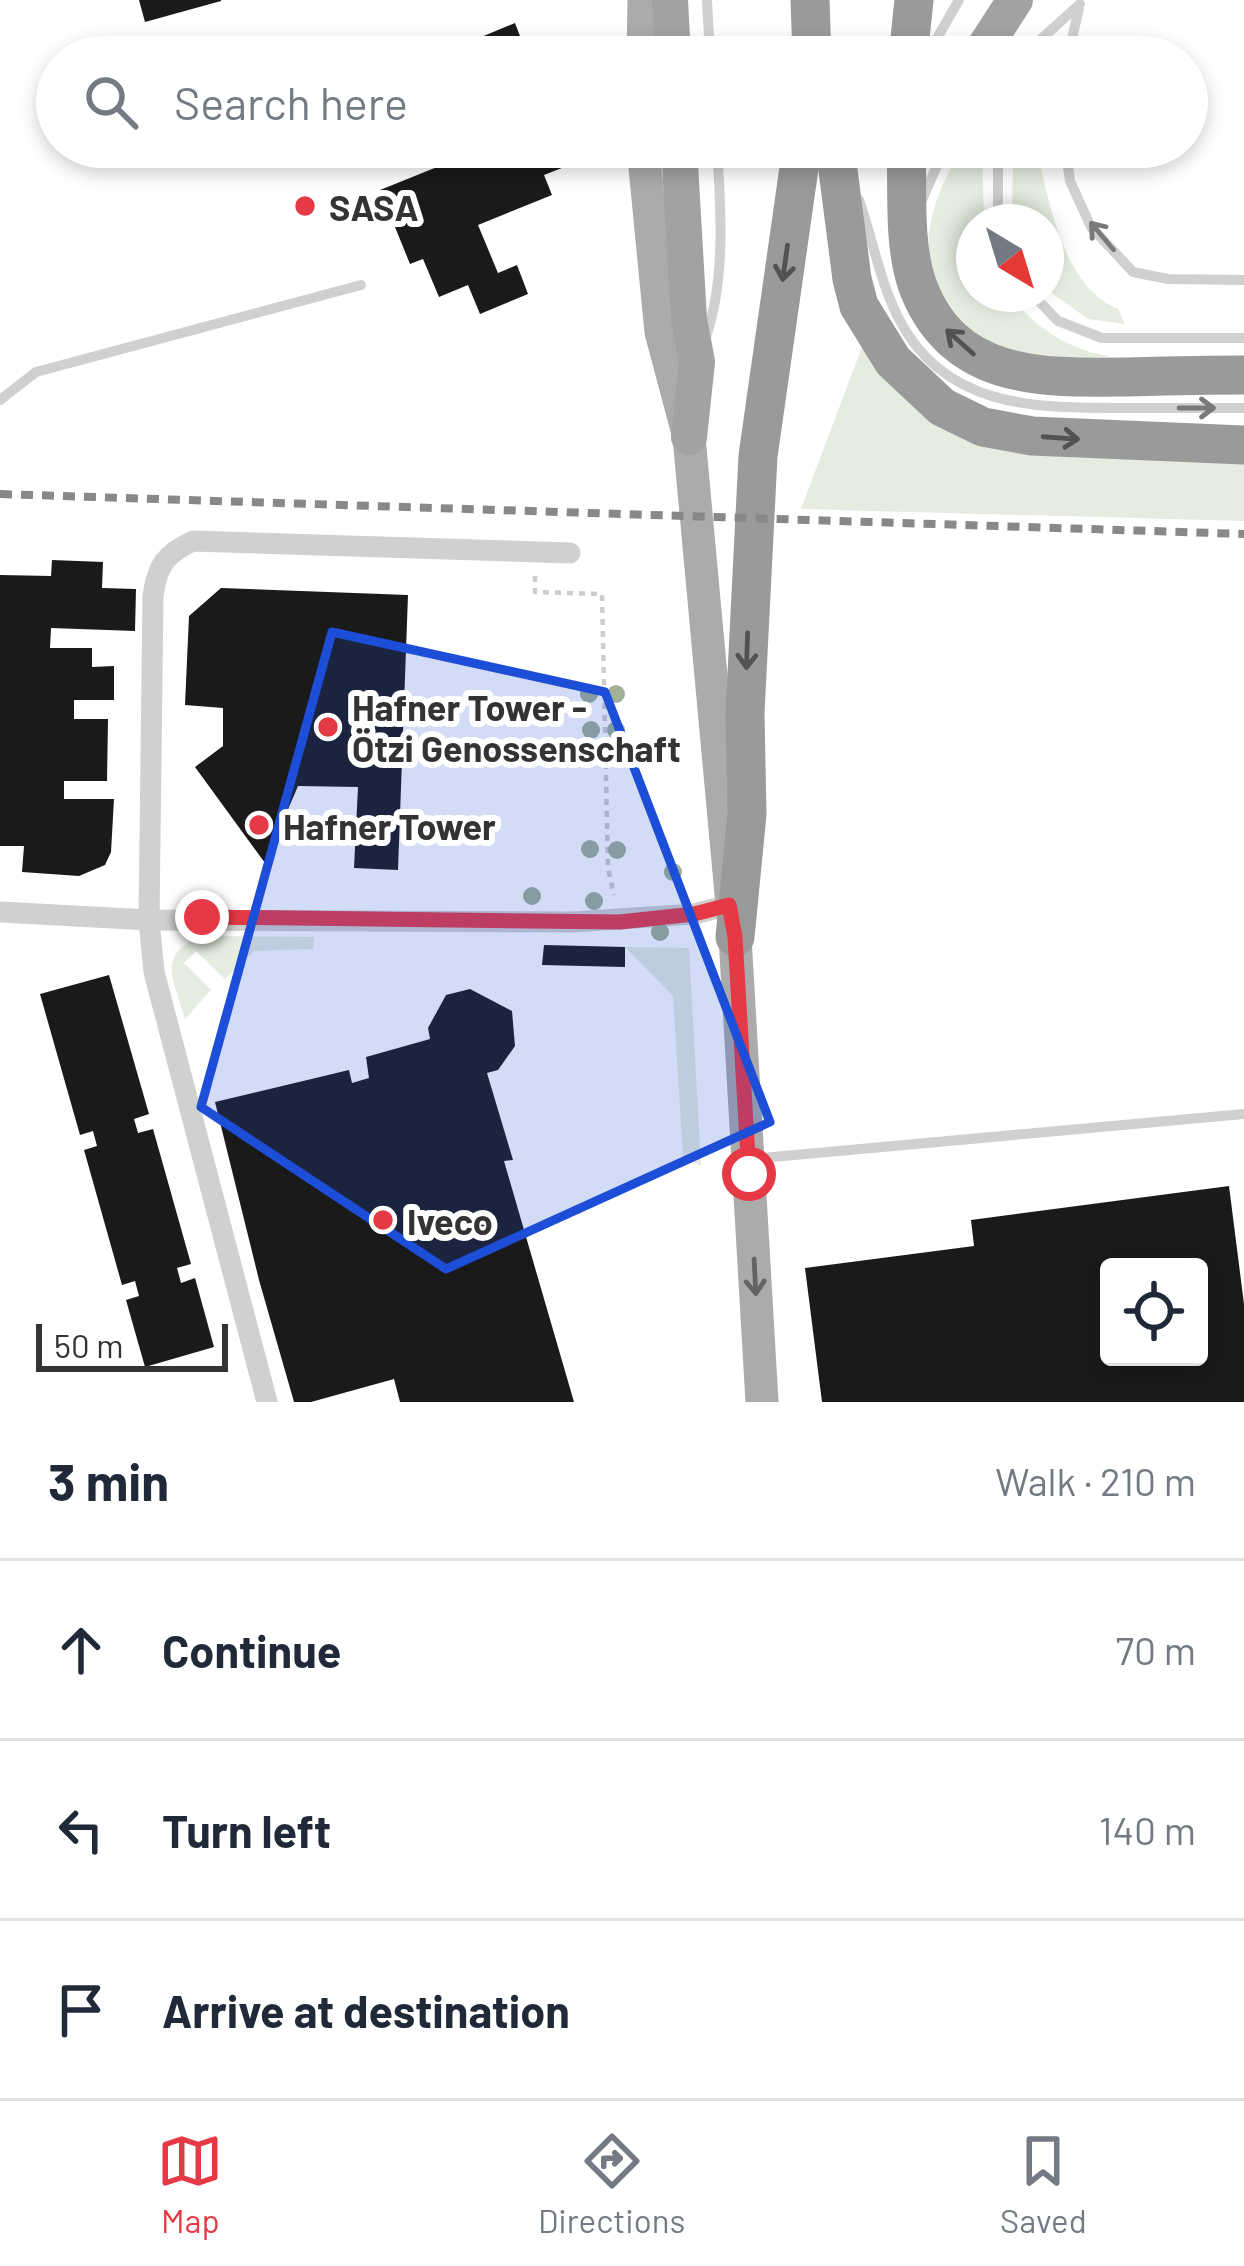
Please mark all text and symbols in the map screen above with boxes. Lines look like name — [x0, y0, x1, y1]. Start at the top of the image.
search box — [36, 36, 1208, 168]
icon: search — [78, 69, 144, 135]
text: Search here — [174, 75, 408, 129]
place label: SASA — [329, 185, 419, 228]
marker: SASA — [292, 193, 318, 219]
north arrow — [956, 204, 1064, 312]
one-way arrow — [1088, 221, 1116, 252]
one-way arrow — [773, 243, 796, 282]
one-way arrow — [945, 329, 975, 356]
one-way arrow — [1177, 397, 1216, 419]
one-way arrow — [1041, 427, 1080, 450]
one-way arrow — [735, 631, 758, 670]
place label: Hafner Tower - Ötzi Genossenschaft — [352, 685, 681, 769]
marker: Hafner Tower - Ötzi Genossenschaft — [315, 714, 341, 740]
place label: Hafner Tower — [283, 804, 496, 847]
marker: Hafner Tower — [246, 812, 272, 838]
route end — [175, 890, 229, 944]
route start — [722, 1147, 776, 1201]
place label: Iveco — [407, 1199, 493, 1242]
marker: Iveco — [370, 1207, 396, 1233]
one-way arrow — [744, 1256, 767, 1295]
map controls — [1100, 1258, 1208, 1366]
button: locate — [1100, 1258, 1208, 1366]
scale bar — [36, 1318, 228, 1371]
text: 50 m — [54, 1325, 124, 1365]
text: 3 min — [48, 1450, 169, 1511]
text: Walk · 210 m — [995, 1457, 1196, 1504]
icon: ahead — [48, 1617, 114, 1683]
text: Continue — [162, 1623, 341, 1677]
text: 70 m — [1115, 1626, 1196, 1673]
icon: left — [48, 1797, 114, 1863]
text: Turn left — [162, 1803, 331, 1857]
text: 140 m — [1099, 1806, 1196, 1853]
icon: arrive — [48, 1977, 114, 2043]
text: Arrive at destination — [162, 1983, 570, 2037]
tab: Map — [157, 2128, 223, 2240]
tab: Directions — [538, 2128, 685, 2240]
tab: Saved — [1000, 2128, 1087, 2240]

